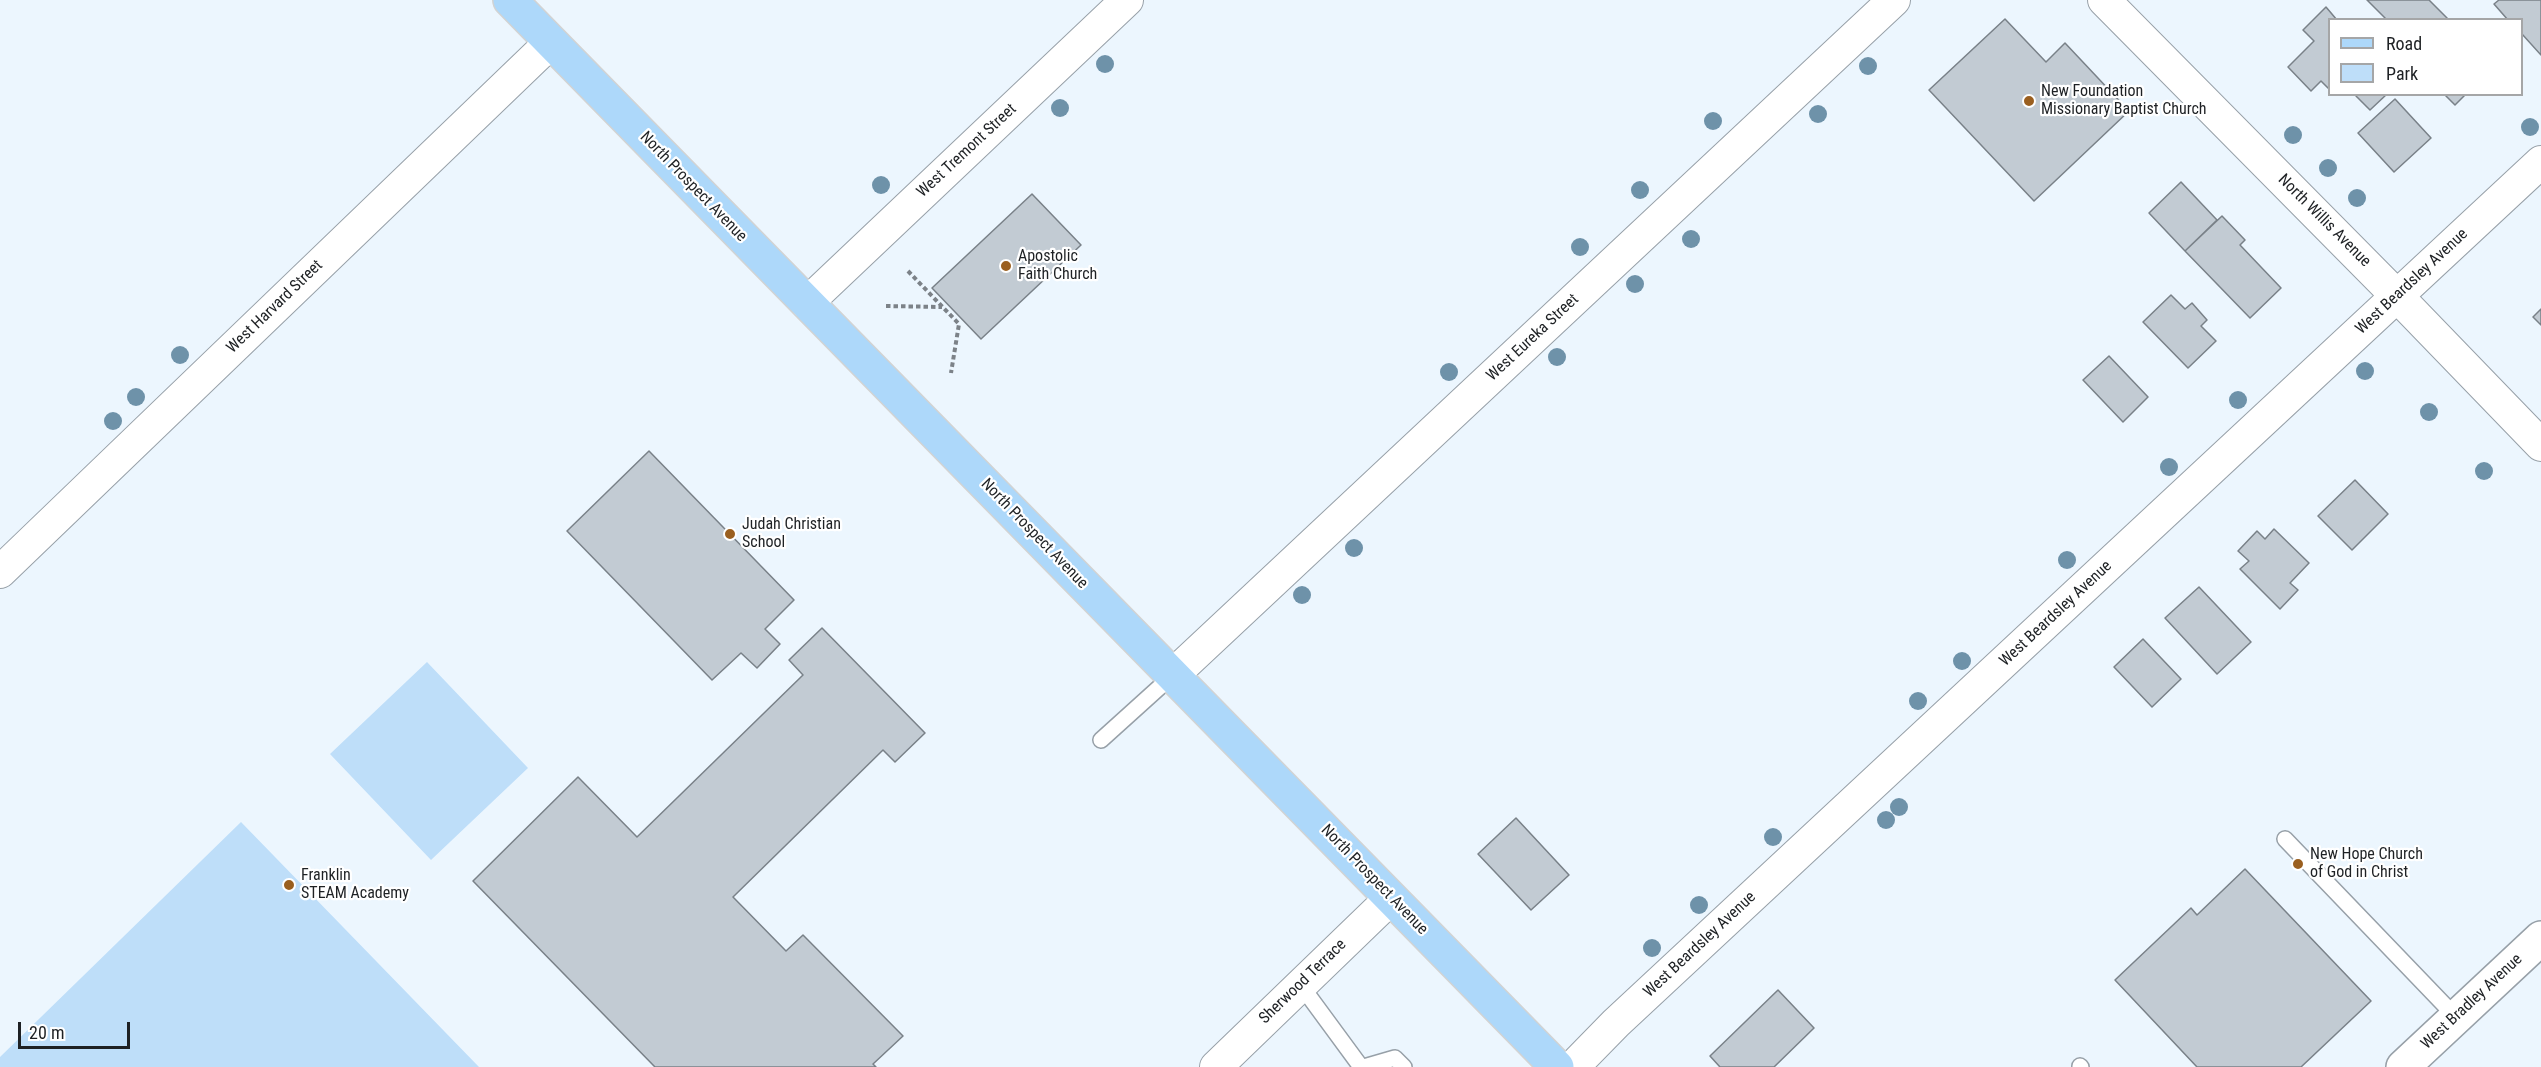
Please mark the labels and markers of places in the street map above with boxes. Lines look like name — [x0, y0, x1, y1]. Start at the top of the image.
place label: New Foundation Missionary Baptist Church — [2041, 82, 2207, 120]
marker: New Foundation Missionary Baptist Church — [2022, 94, 2036, 108]
place label: Apostolic Faith Church — [1018, 247, 1097, 285]
marker: Apostolic Faith Church — [999, 259, 1013, 273]
place label: Judah Christian School — [742, 515, 841, 553]
marker: Judah Christian School — [723, 527, 737, 541]
place label: New Hope Church of God in Christ — [2310, 845, 2423, 883]
marker: New Hope Church of God in Christ — [2291, 857, 2305, 871]
place label: Franklin STEAM Academy — [301, 866, 409, 904]
marker: Franklin STEAM Academy — [282, 878, 296, 892]

